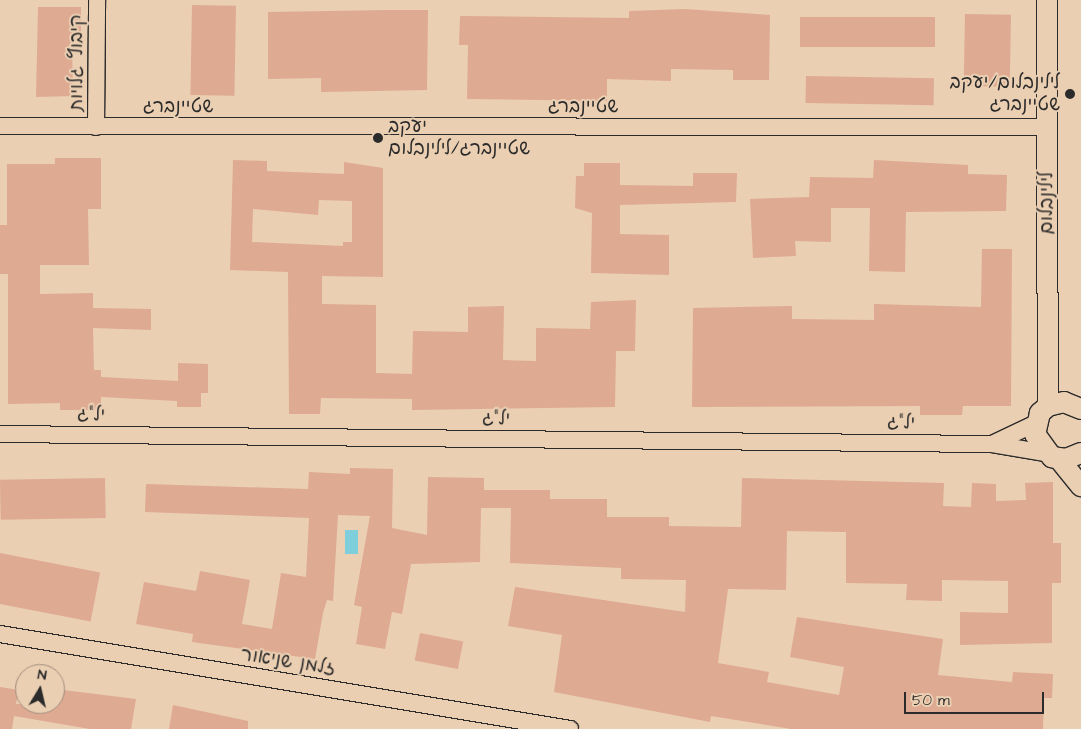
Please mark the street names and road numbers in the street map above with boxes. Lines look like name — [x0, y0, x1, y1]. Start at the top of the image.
street label: קיבוץ גלויות — [66, 15, 88, 111]
street label: שטיינברג — [143, 96, 213, 118]
street label: שטיינברג — [548, 96, 618, 118]
street label: לילינבלום — [1036, 172, 1058, 234]
street label: יל"ג — [77, 403, 105, 427]
street label: יל"ג — [482, 407, 510, 431]
street label: יל"ג — [887, 411, 915, 435]
street label: זלמן שניאור — [239, 643, 337, 681]

